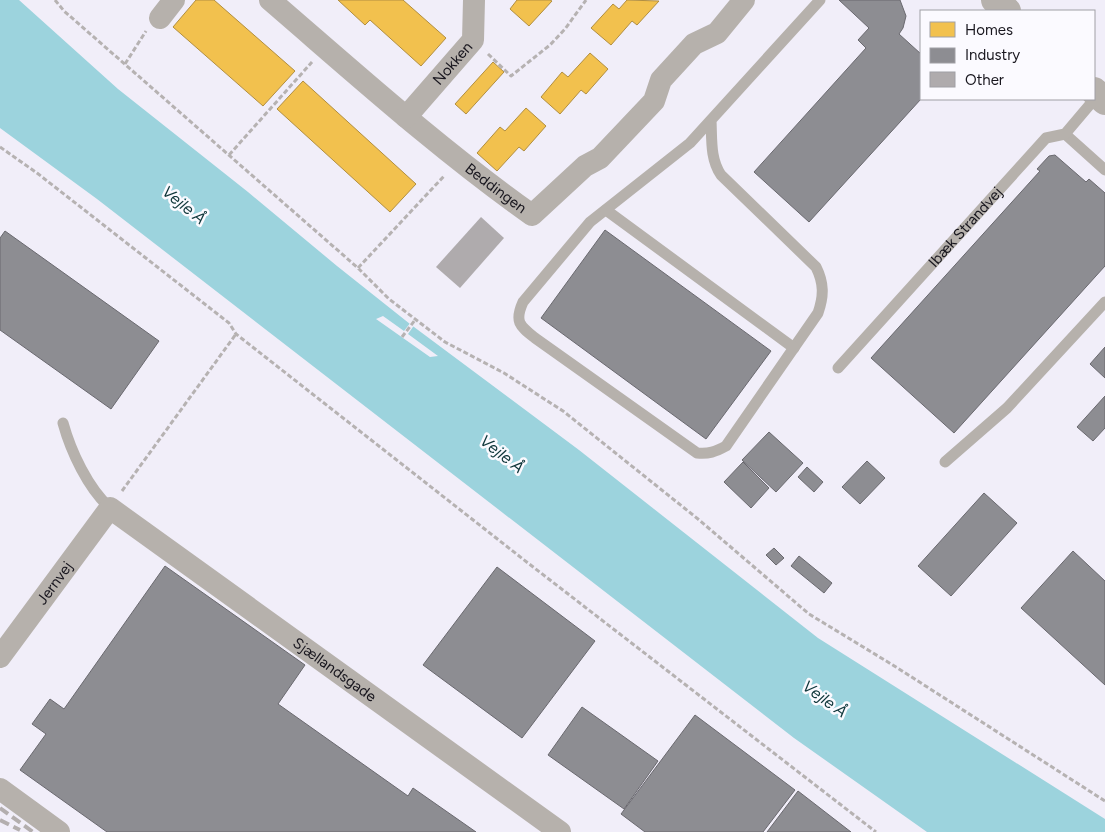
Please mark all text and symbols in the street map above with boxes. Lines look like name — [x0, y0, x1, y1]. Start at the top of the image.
legend — [920, 10, 1095, 100]
text: Homes — [965, 21, 1013, 39]
street label: Nokken — [429, 38, 476, 89]
text: Industry — [965, 46, 1020, 64]
text: Other — [965, 71, 1004, 89]
street label: Beddingen — [461, 159, 530, 217]
water label: Vejle Å — [158, 182, 210, 228]
street label: Ibæk Strandvej — [925, 183, 1006, 271]
water label: Vejle Å — [476, 431, 528, 477]
street label: Jernvej — [33, 558, 76, 608]
street label: Sjællandsgade — [289, 634, 380, 706]
water label: Vejle Å — [799, 676, 851, 722]

